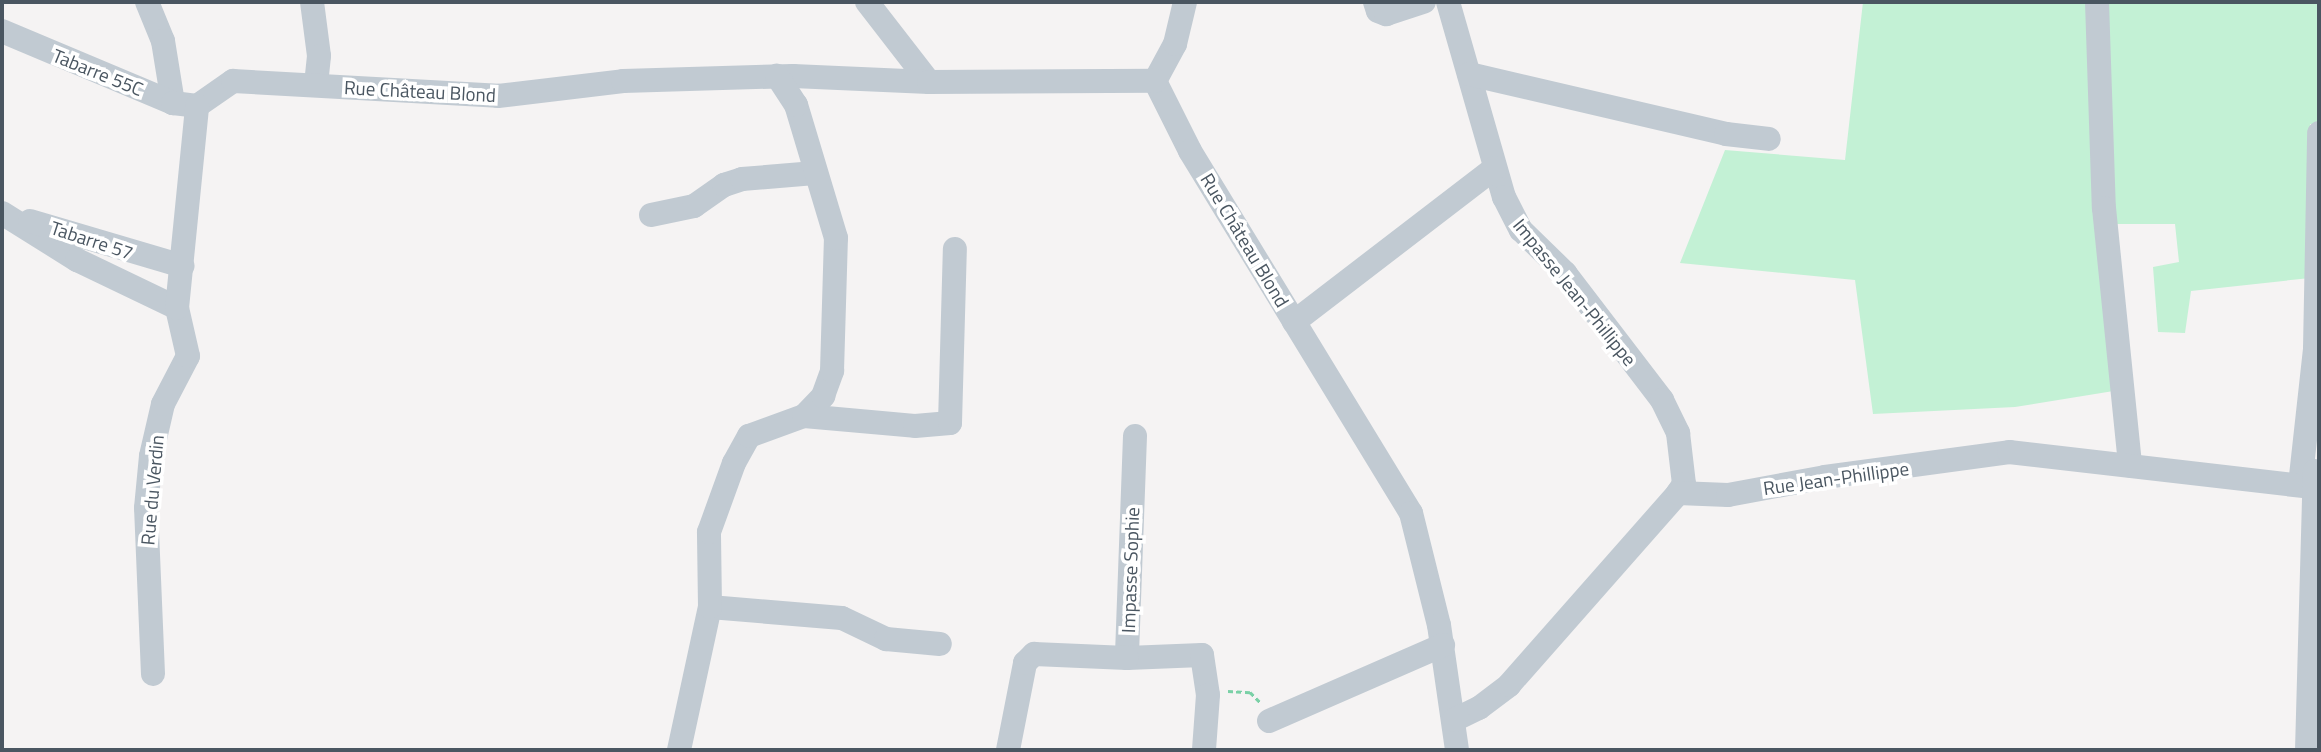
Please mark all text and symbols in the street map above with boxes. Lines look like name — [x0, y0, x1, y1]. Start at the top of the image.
street label: Tabarre 55C — [49, 44, 147, 100]
street label: Rue Château Blond — [344, 76, 496, 106]
street label: Rue Château Blond — [1196, 169, 1294, 311]
street label: Impasse Jean-Phillippe — [1509, 214, 1641, 370]
street label: Tabarre 57 — [48, 216, 136, 264]
street label: Rue du Verdin — [136, 434, 168, 546]
street label: Rue Jean-Phillippe — [1762, 457, 1910, 499]
street label: Impasse Sophie — [1116, 507, 1144, 633]

